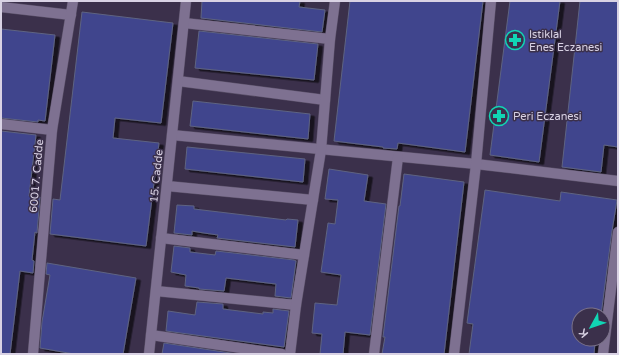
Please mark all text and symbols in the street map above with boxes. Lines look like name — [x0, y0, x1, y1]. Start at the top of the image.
place label: Istiklal Enes Eczanesi — [529, 28, 602, 54]
pharmacy icon: Istiklal Enes Eczanesi — [504, 29, 526, 51]
pharmacy icon: Peri Eczanesi — [488, 105, 510, 127]
place label: Peri Eczanesi — [513, 110, 582, 123]
street label: 60017. Cadde — [27, 139, 46, 213]
street label: 15. Cadde — [147, 149, 166, 203]
north arrow — [571, 307, 611, 347]
text: K — [576, 326, 591, 340]

